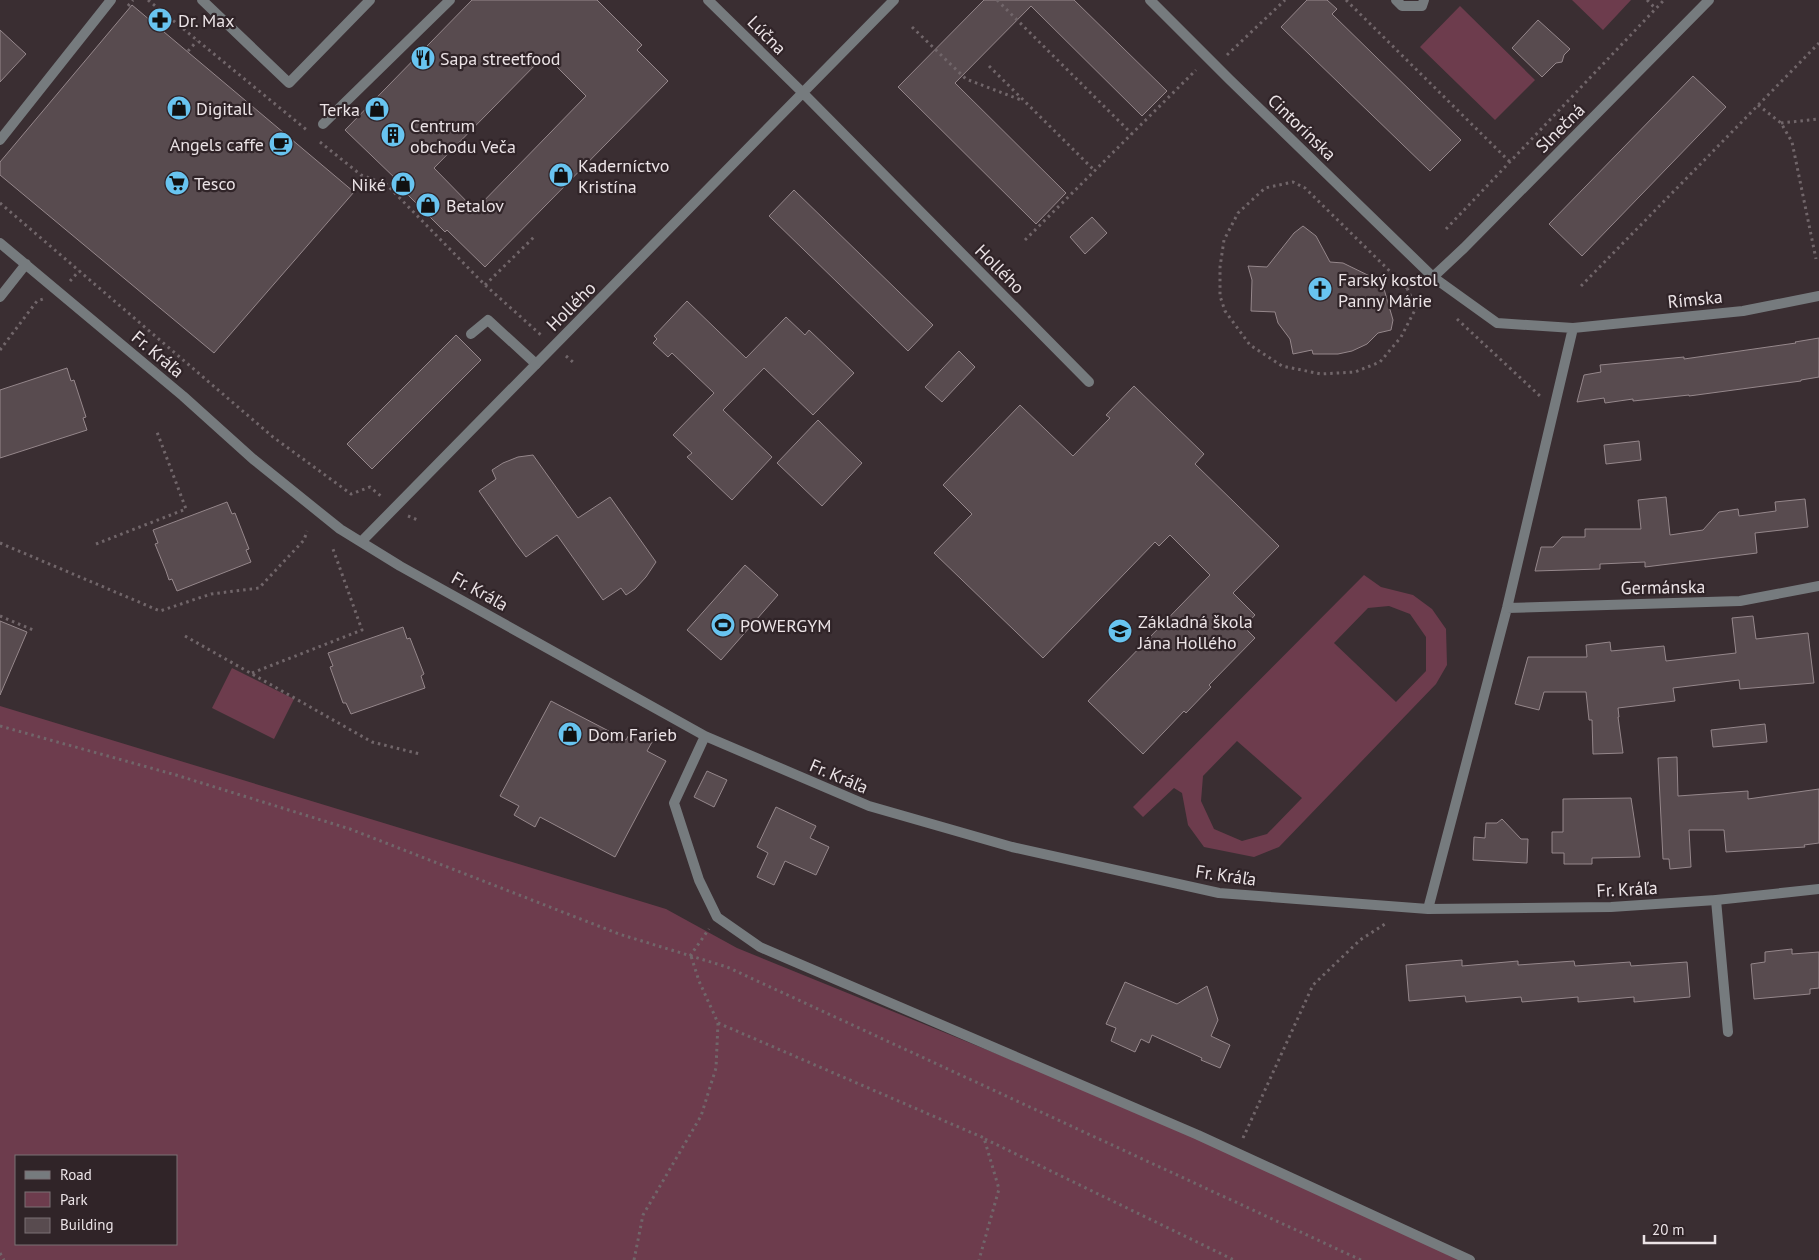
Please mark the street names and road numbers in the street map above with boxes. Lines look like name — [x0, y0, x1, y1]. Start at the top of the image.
street label: Lúčna — [743, 11, 791, 59]
street label: Cintorínska — [1263, 89, 1341, 165]
street label: Slnečná — [1530, 98, 1590, 158]
street label: Hollého — [970, 239, 1030, 299]
street label: Hollého — [541, 276, 601, 336]
street label: Rímska — [1666, 285, 1724, 313]
street label: Fr. Kráľa — [127, 325, 189, 383]
street label: Fr. Kráľa — [448, 566, 512, 616]
street label: Germánska — [1620, 575, 1706, 599]
street label: Fr. Kráľa — [806, 753, 872, 799]
street label: Fr. Kráľa — [1194, 859, 1258, 891]
street label: Fr. Kráľa — [1596, 876, 1658, 902]

